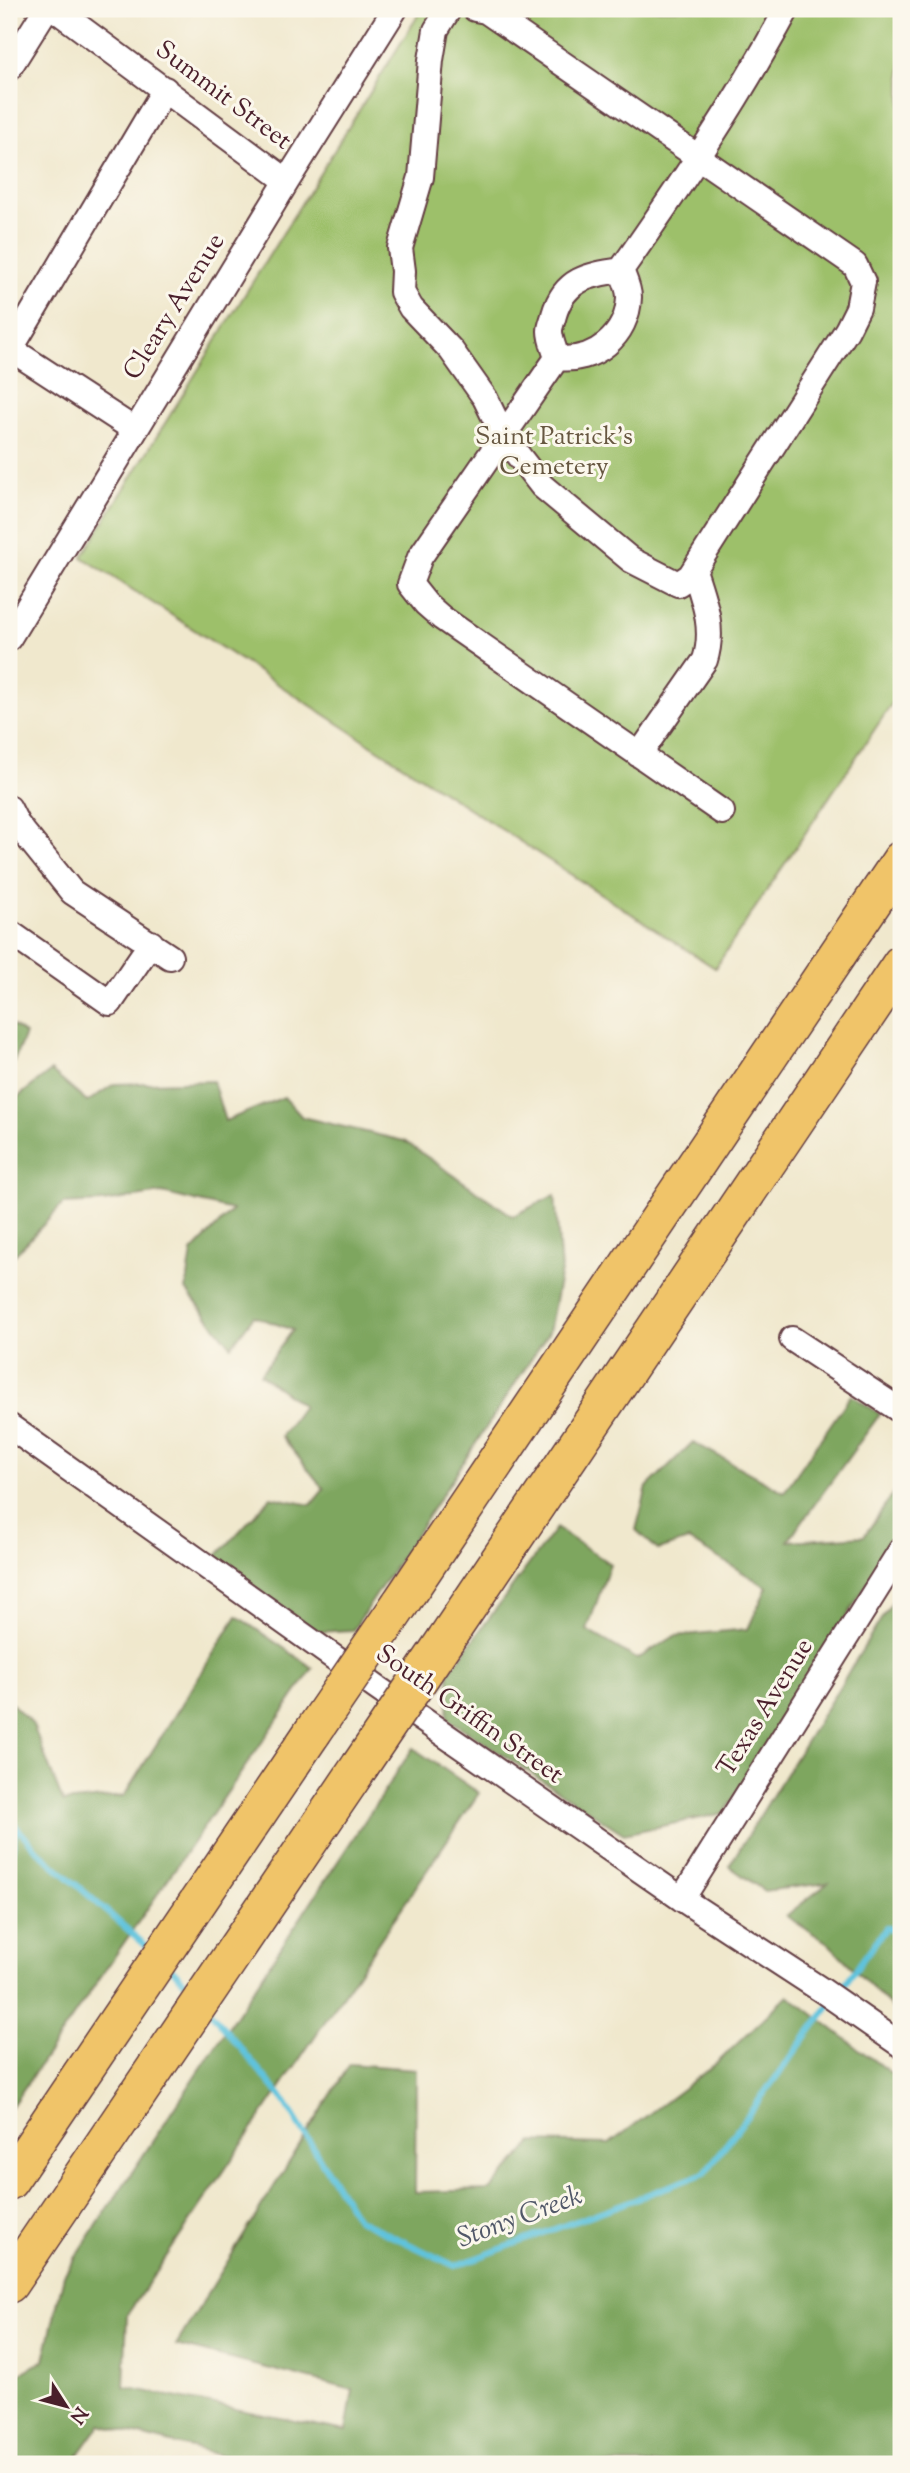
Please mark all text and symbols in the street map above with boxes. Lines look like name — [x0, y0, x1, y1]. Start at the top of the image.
street label: Summit Street — [147, 32, 299, 160]
street label: Cleary Avenue — [115, 226, 235, 388]
park label: Saint Patrick's Cemetery — [475, 419, 633, 486]
street label: Texas Avenue — [709, 1632, 823, 1784]
street label: South Griffin Street — [368, 1636, 571, 1794]
water label: Stony Creek — [452, 2177, 588, 2259]
north arrow — [32, 2372, 102, 2442]
text: N — [62, 2400, 93, 2429]

